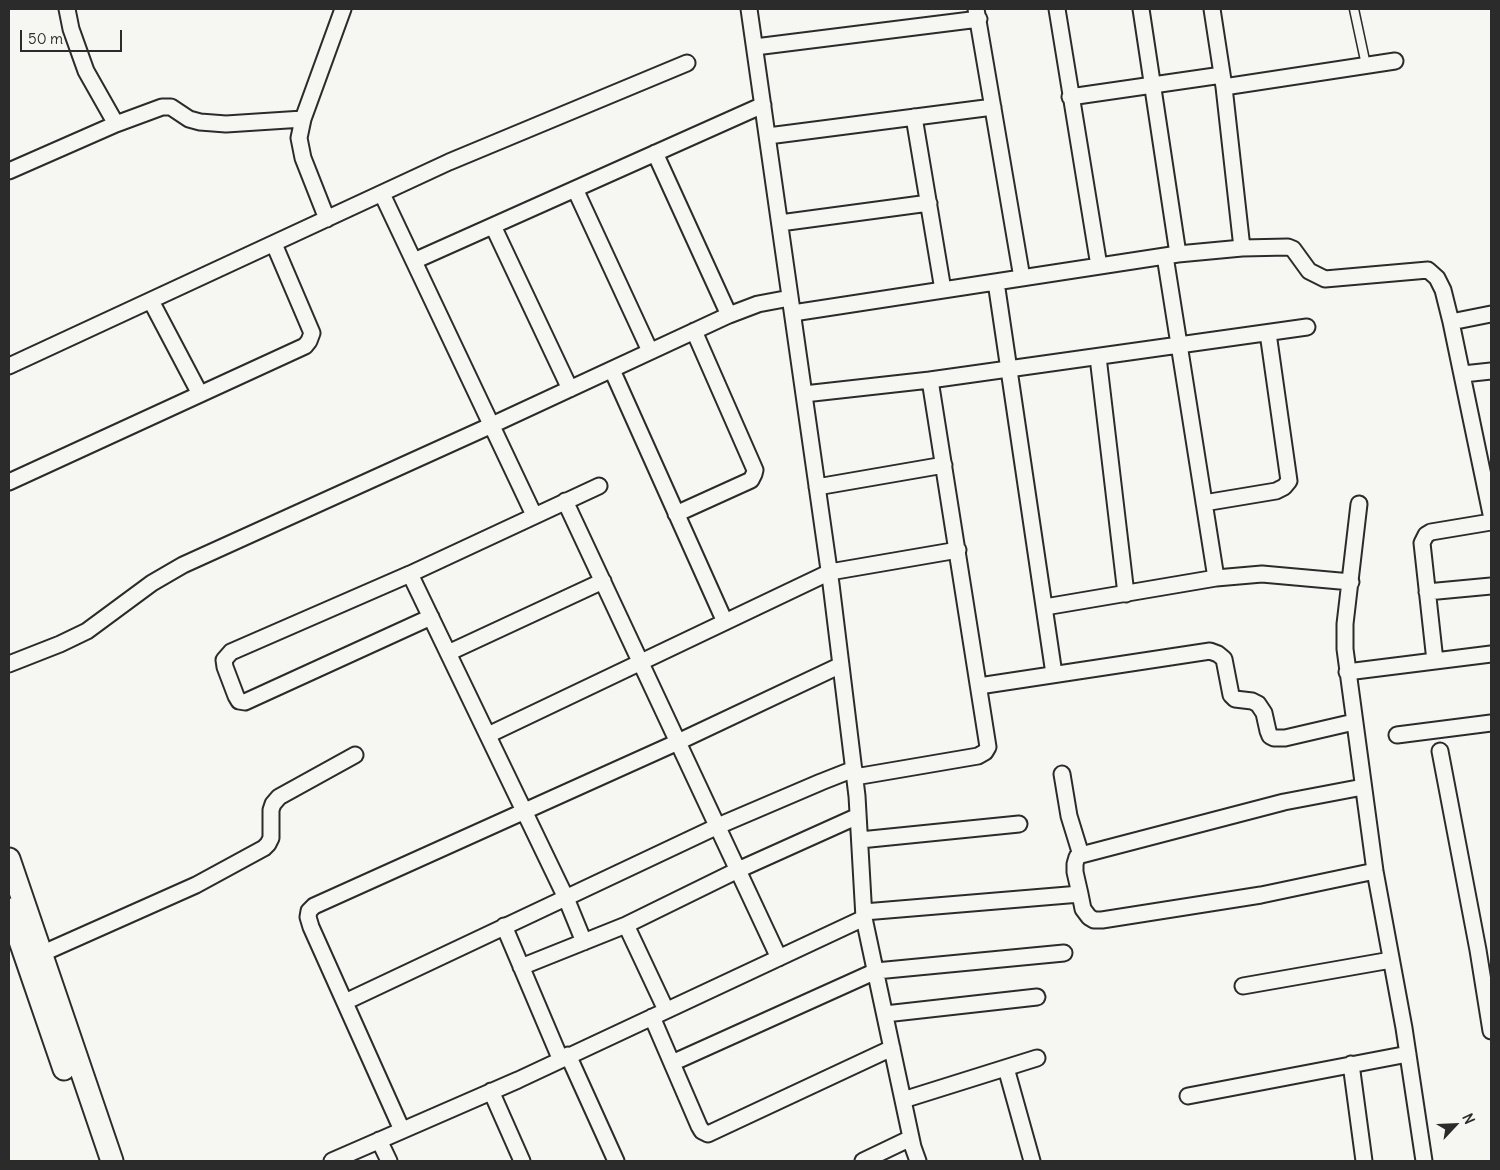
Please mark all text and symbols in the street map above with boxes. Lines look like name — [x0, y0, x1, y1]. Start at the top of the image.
scale bar — [22, 20, 125, 52]
text: 50 m — [28, 29, 63, 48]
north arrow — [1430, 1100, 1480, 1150]
text: N — [1458, 1110, 1479, 1127]

